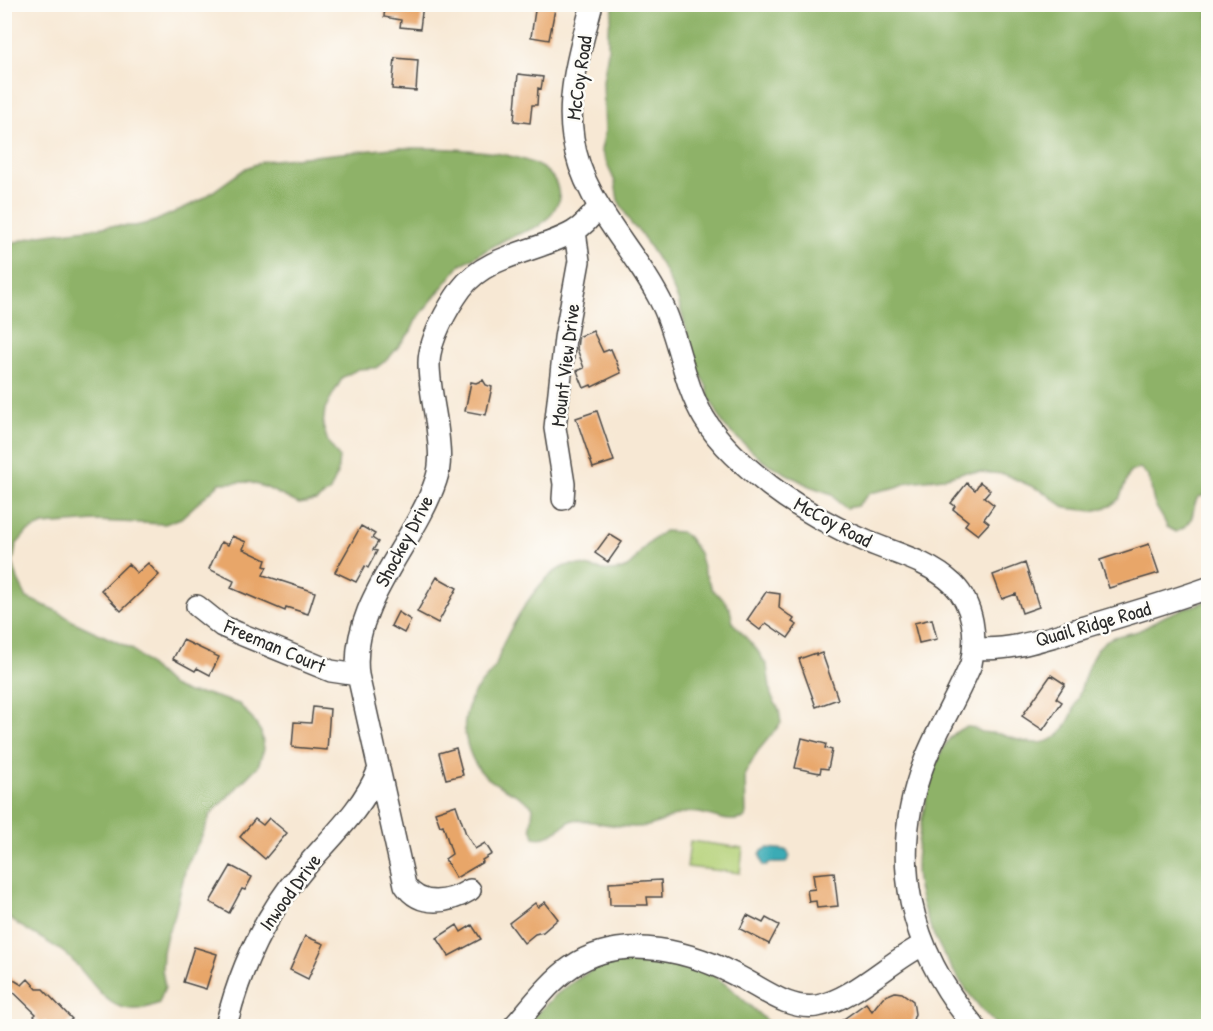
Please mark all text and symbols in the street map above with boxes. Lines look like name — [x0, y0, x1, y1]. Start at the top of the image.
street label: McCoy Road — [559, 34, 598, 122]
street label: Mount View Drive — [544, 302, 585, 428]
street label: Shockey Drive — [368, 490, 439, 591]
street label: McCoy Road — [790, 490, 877, 553]
street label: Quail Ridge Road — [1032, 594, 1154, 653]
street label: Freeman Court — [219, 612, 331, 679]
street label: Inwood Drive — [252, 848, 327, 936]

